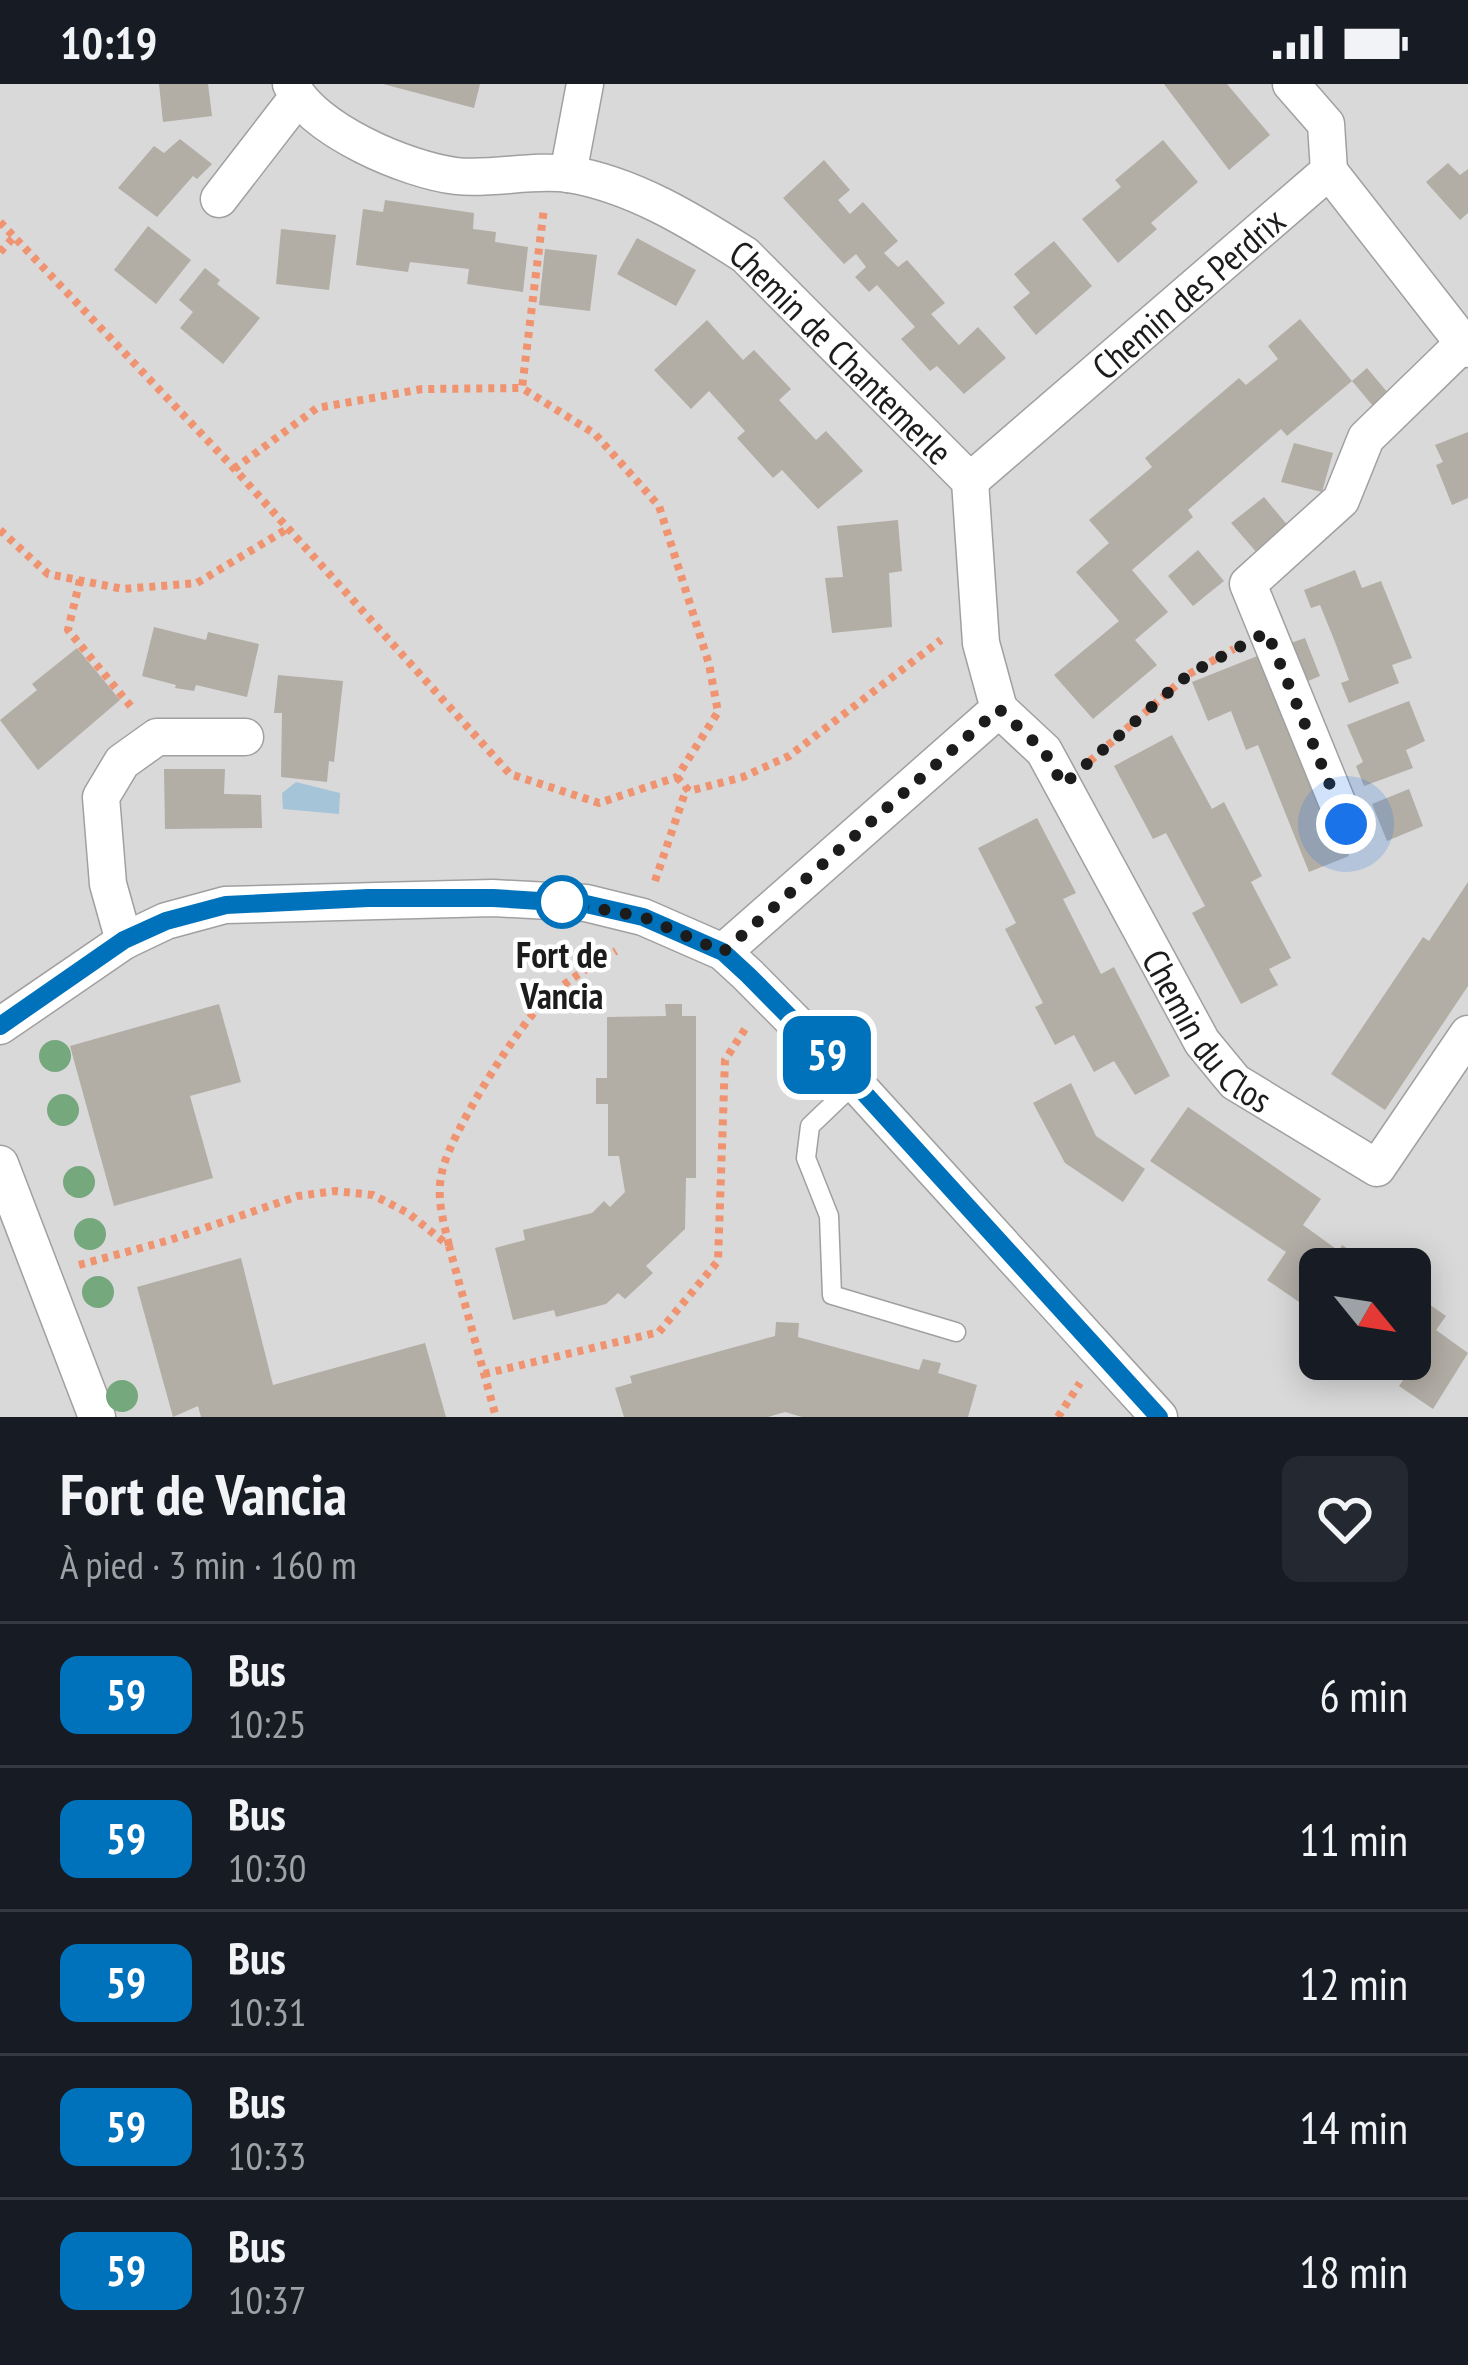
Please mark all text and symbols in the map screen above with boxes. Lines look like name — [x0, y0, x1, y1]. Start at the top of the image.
text: 10:19 — [60, 13, 157, 71]
street label: Chemin des Perdrix — [1082, 196, 1294, 389]
street label: Chemin de Chantemerle — [722, 228, 963, 474]
your location — [1316, 794, 1376, 854]
marker: Fort de Vancia — [537, 877, 587, 927]
place label: Fort de Vancia — [516, 931, 608, 1019]
street label: Chemin du Clos — [1132, 941, 1281, 1122]
line badge: 59 — [773, 1016, 881, 1094]
text: 59 — [807, 1027, 847, 1082]
north arrow — [1299, 1248, 1431, 1380]
map controls — [1299, 1248, 1431, 1380]
button: heart — [1282, 1456, 1408, 1582]
text: Fort de Vancia — [60, 1457, 347, 1531]
text: À pied · 3 min · 160 m — [60, 1539, 357, 1590]
text: Bus — [228, 1640, 286, 1698]
text: 6 min — [1319, 1666, 1408, 1724]
text: 59 — [106, 1667, 146, 1722]
text: 10:25 — [228, 1698, 306, 1749]
text: Bus — [228, 1784, 286, 1842]
text: 11 min — [1299, 1810, 1408, 1868]
text: 59 — [106, 1811, 146, 1866]
text: 10:30 — [228, 1842, 306, 1893]
text: Bus — [228, 1928, 286, 1986]
text: 12 min — [1299, 1954, 1408, 2012]
text: 59 — [106, 1955, 146, 2010]
text: 10:31 — [228, 1986, 306, 2037]
text: Bus — [228, 2072, 286, 2130]
text: 14 min — [1299, 2098, 1408, 2156]
text: 59 — [106, 2099, 146, 2154]
text: 10:33 — [228, 2130, 306, 2181]
text: Bus — [228, 2216, 286, 2274]
text: 18 min — [1299, 2242, 1408, 2300]
text: 59 — [106, 2243, 146, 2298]
text: 10:37 — [228, 2274, 306, 2325]

